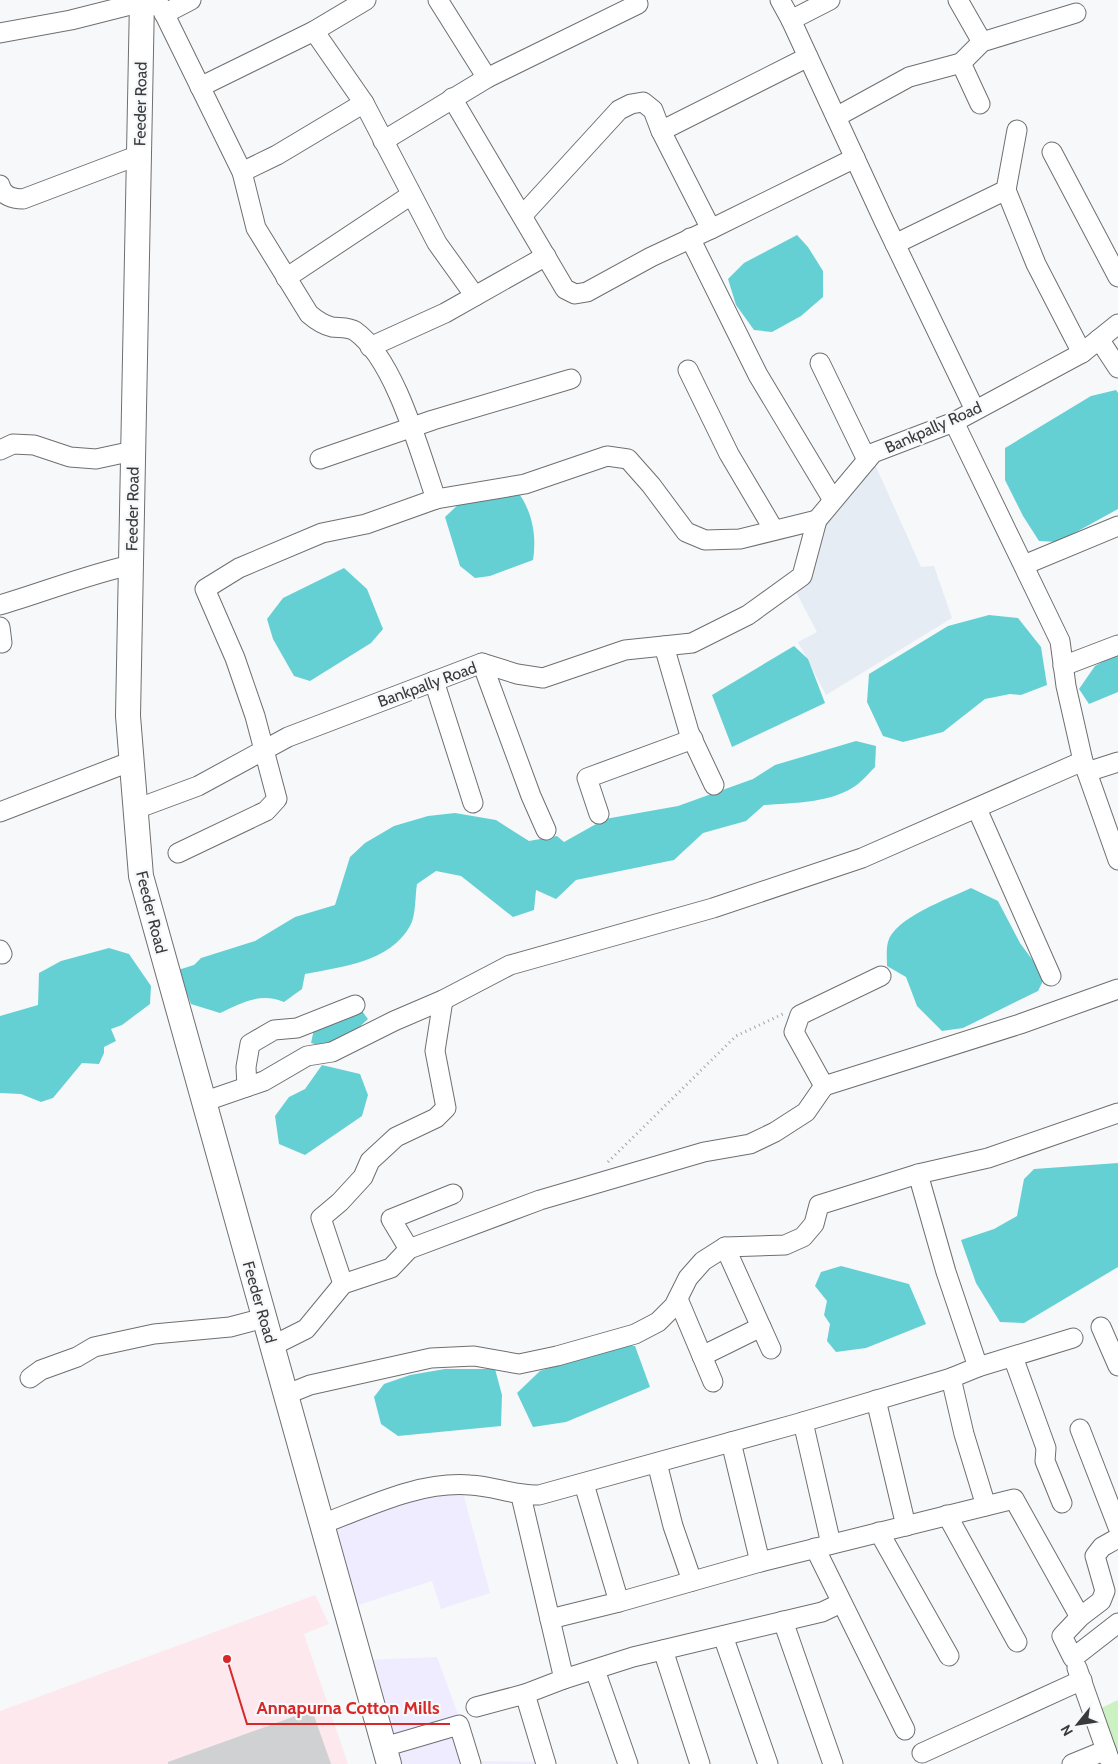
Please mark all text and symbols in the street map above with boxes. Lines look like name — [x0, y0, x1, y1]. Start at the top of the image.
street label: Feeder Road — [130, 62, 151, 146]
street label: Bankpally Road — [882, 398, 984, 457]
street label: Feeder Road — [122, 467, 143, 551]
street label: Bankpally Road — [375, 658, 479, 711]
street label: Feeder Road — [132, 869, 171, 955]
street label: Feeder Road — [239, 1259, 280, 1345]
callout: Annapurna Cotton Mills — [247, 1691, 450, 1724]
text: Annapurna Cotton Mills — [257, 1697, 440, 1719]
north arrow — [1053, 1699, 1103, 1749]
text: N — [1056, 1722, 1077, 1739]

